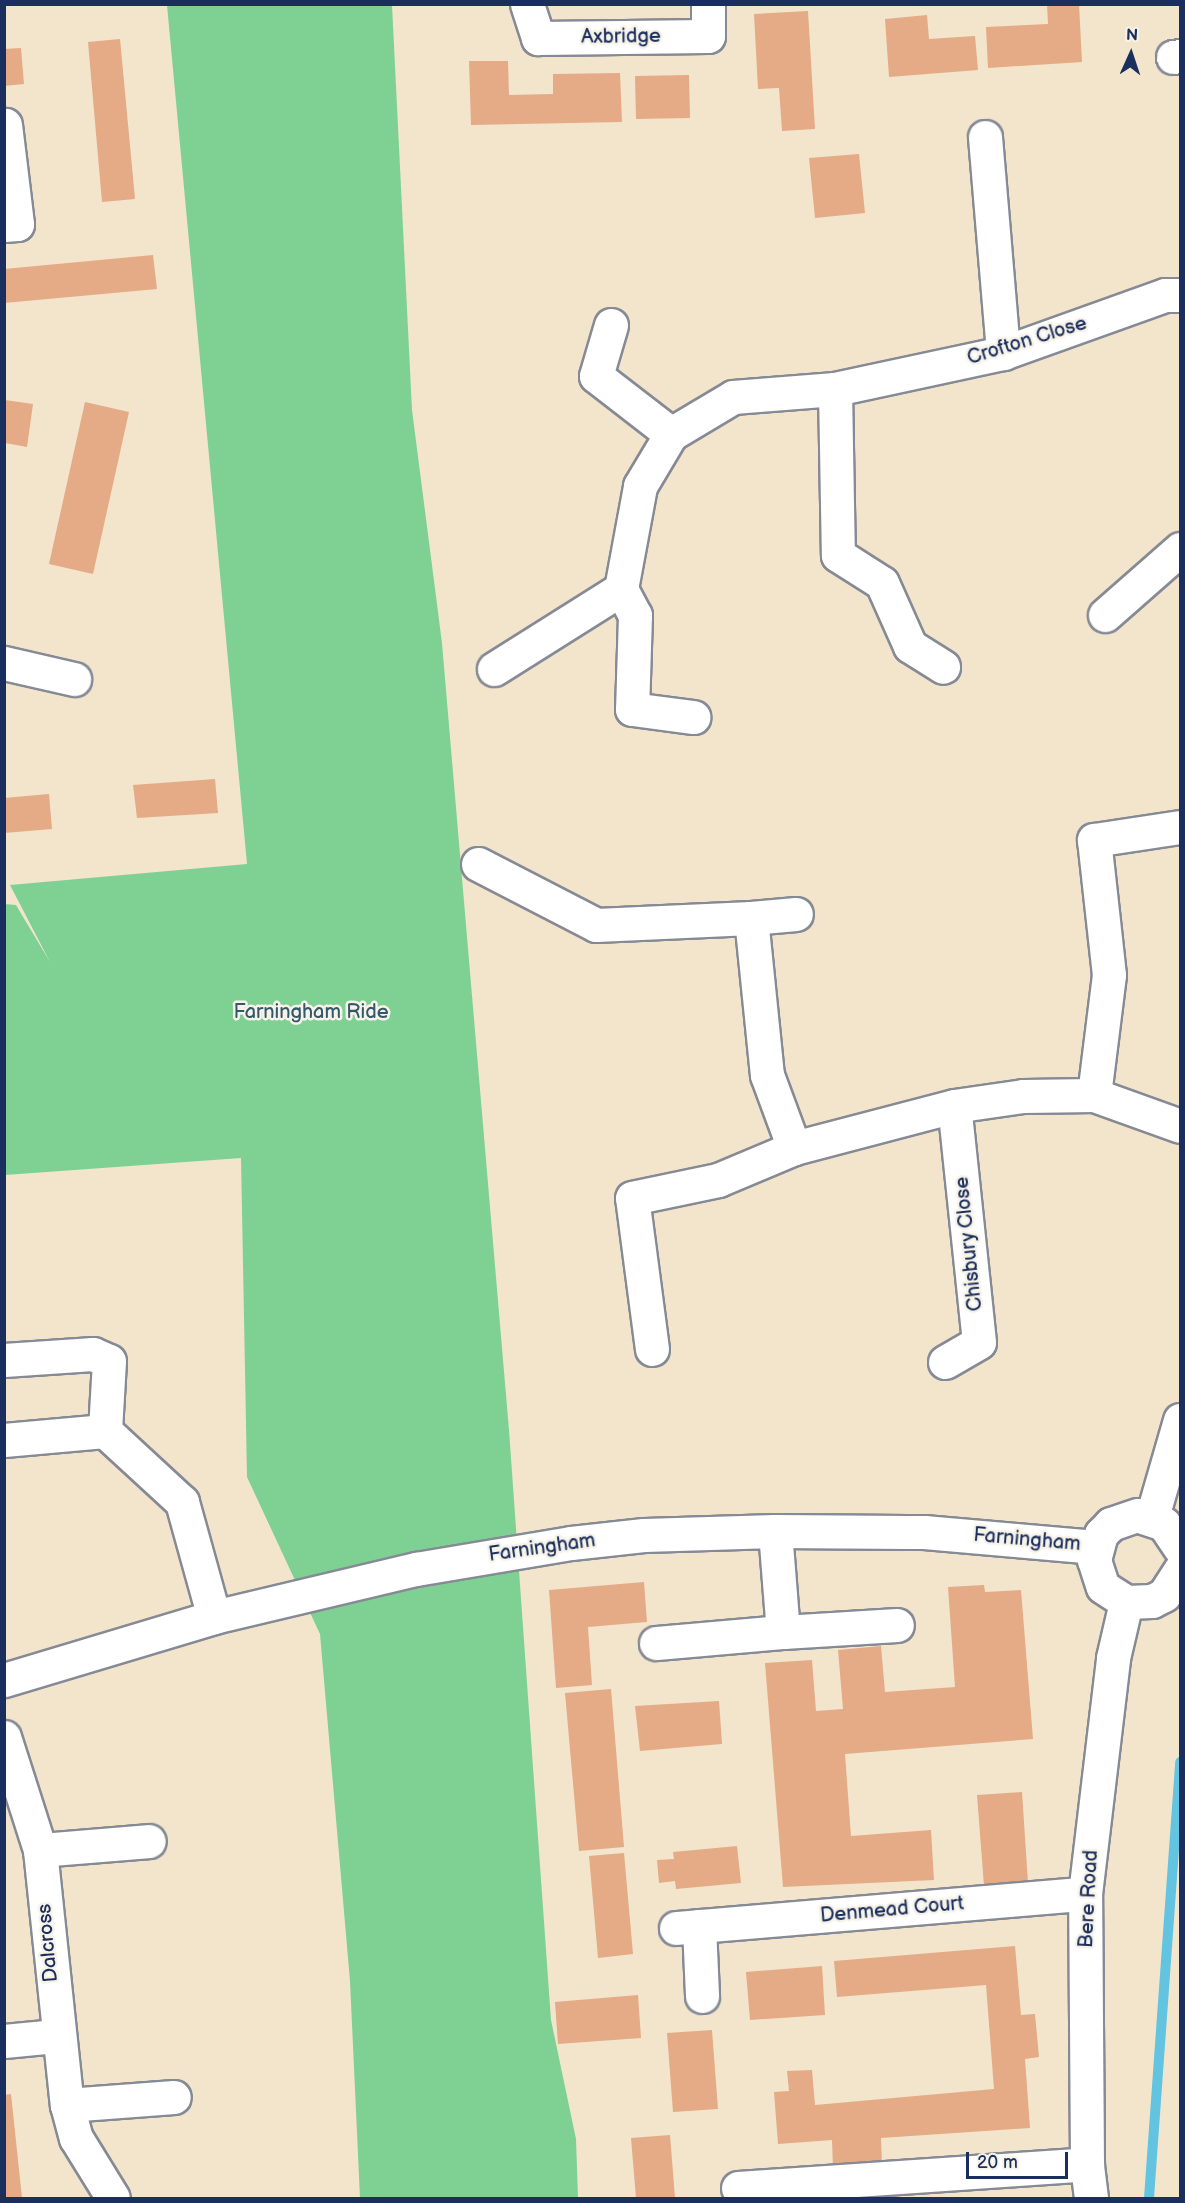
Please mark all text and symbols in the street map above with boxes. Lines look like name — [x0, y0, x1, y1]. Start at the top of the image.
street label: Axbridge — [581, 24, 661, 50]
north arrow — [1101, 24, 1161, 84]
text: N — [1125, 26, 1138, 45]
street label: Crofton Close — [964, 311, 1090, 371]
park label: Farningham Ride — [233, 1000, 389, 1024]
street label: Chisbury Close — [950, 1175, 988, 1313]
street label: Farningham — [972, 1523, 1082, 1557]
street label: Farningham — [487, 1529, 597, 1567]
street label: Bere Road — [1074, 1849, 1104, 1949]
street label: Denmead Court — [819, 1892, 965, 1928]
street label: Dalcross — [33, 1903, 63, 1983]
scale bar — [969, 2140, 1071, 2178]
text: 20 m — [977, 2152, 1018, 2173]

